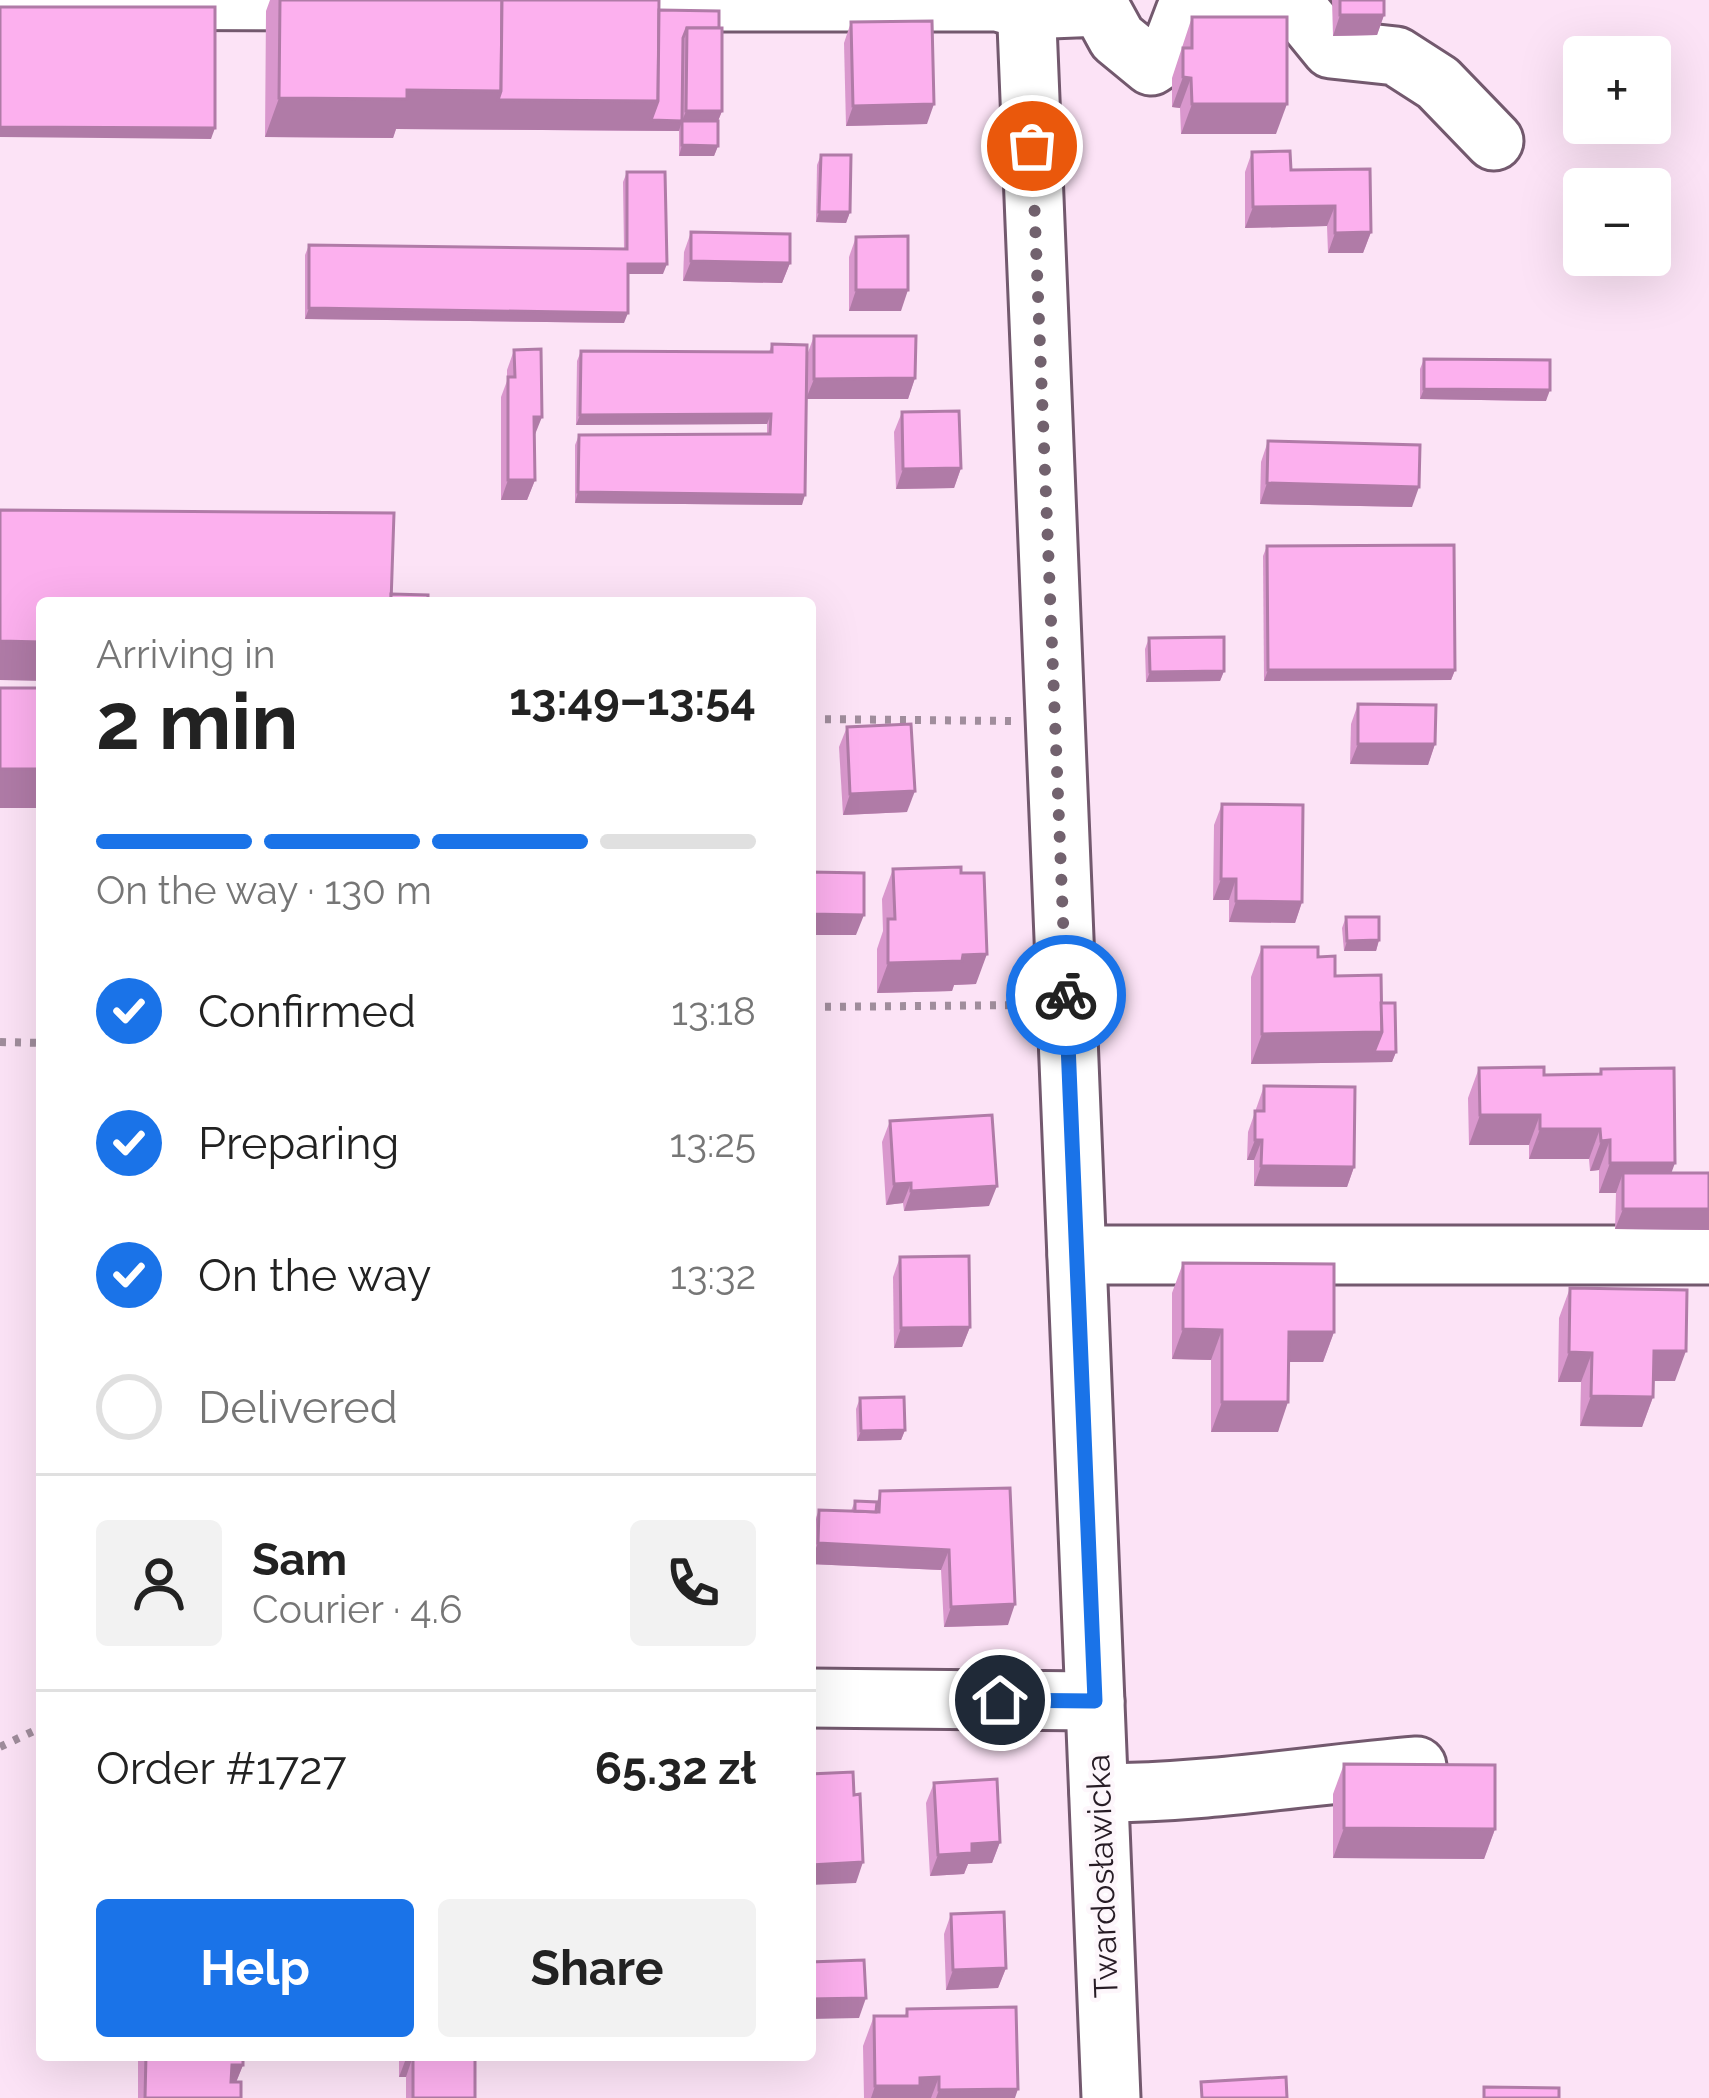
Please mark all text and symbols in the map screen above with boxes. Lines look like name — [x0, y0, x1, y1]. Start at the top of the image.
map controls — [1563, 36, 1671, 276]
button: + — [1563, 36, 1671, 144]
pin — [981, 95, 1083, 197]
icon: bag — [999, 113, 1065, 179]
button: − — [1563, 168, 1671, 276]
text: Arriving in — [96, 631, 276, 677]
text: 13:49–13:54 — [509, 673, 756, 726]
text: 2 min — [96, 676, 298, 767]
text: On the way · 130 m — [96, 867, 432, 913]
courier — [1006, 935, 1126, 1055]
icon: bike — [1033, 962, 1099, 1028]
icon: check — [96, 978, 162, 1044]
text: Confirmed — [198, 985, 416, 1038]
text: 13:18 — [671, 988, 756, 1034]
icon: check — [96, 1110, 162, 1176]
text: Preparing — [198, 1117, 399, 1170]
text: 13:25 — [670, 1120, 756, 1166]
icon: check — [96, 1242, 162, 1308]
text: On the way — [198, 1249, 432, 1302]
text: 13:32 — [670, 1252, 756, 1298]
text: Delivered — [198, 1381, 398, 1434]
button: person — [96, 1520, 222, 1646]
button: phone — [630, 1520, 756, 1646]
text: Sam — [252, 1533, 347, 1586]
text: Courier · 4.6 — [252, 1586, 462, 1632]
pin — [949, 1649, 1051, 1751]
icon: home — [967, 1667, 1033, 1733]
text: Order #1727 — [96, 1742, 347, 1795]
text: 65.32 zł — [595, 1742, 756, 1795]
street label: Twardosławicka — [1078, 1754, 1126, 1998]
button: Help — [96, 1899, 414, 2037]
button: Share — [438, 1899, 756, 2037]

